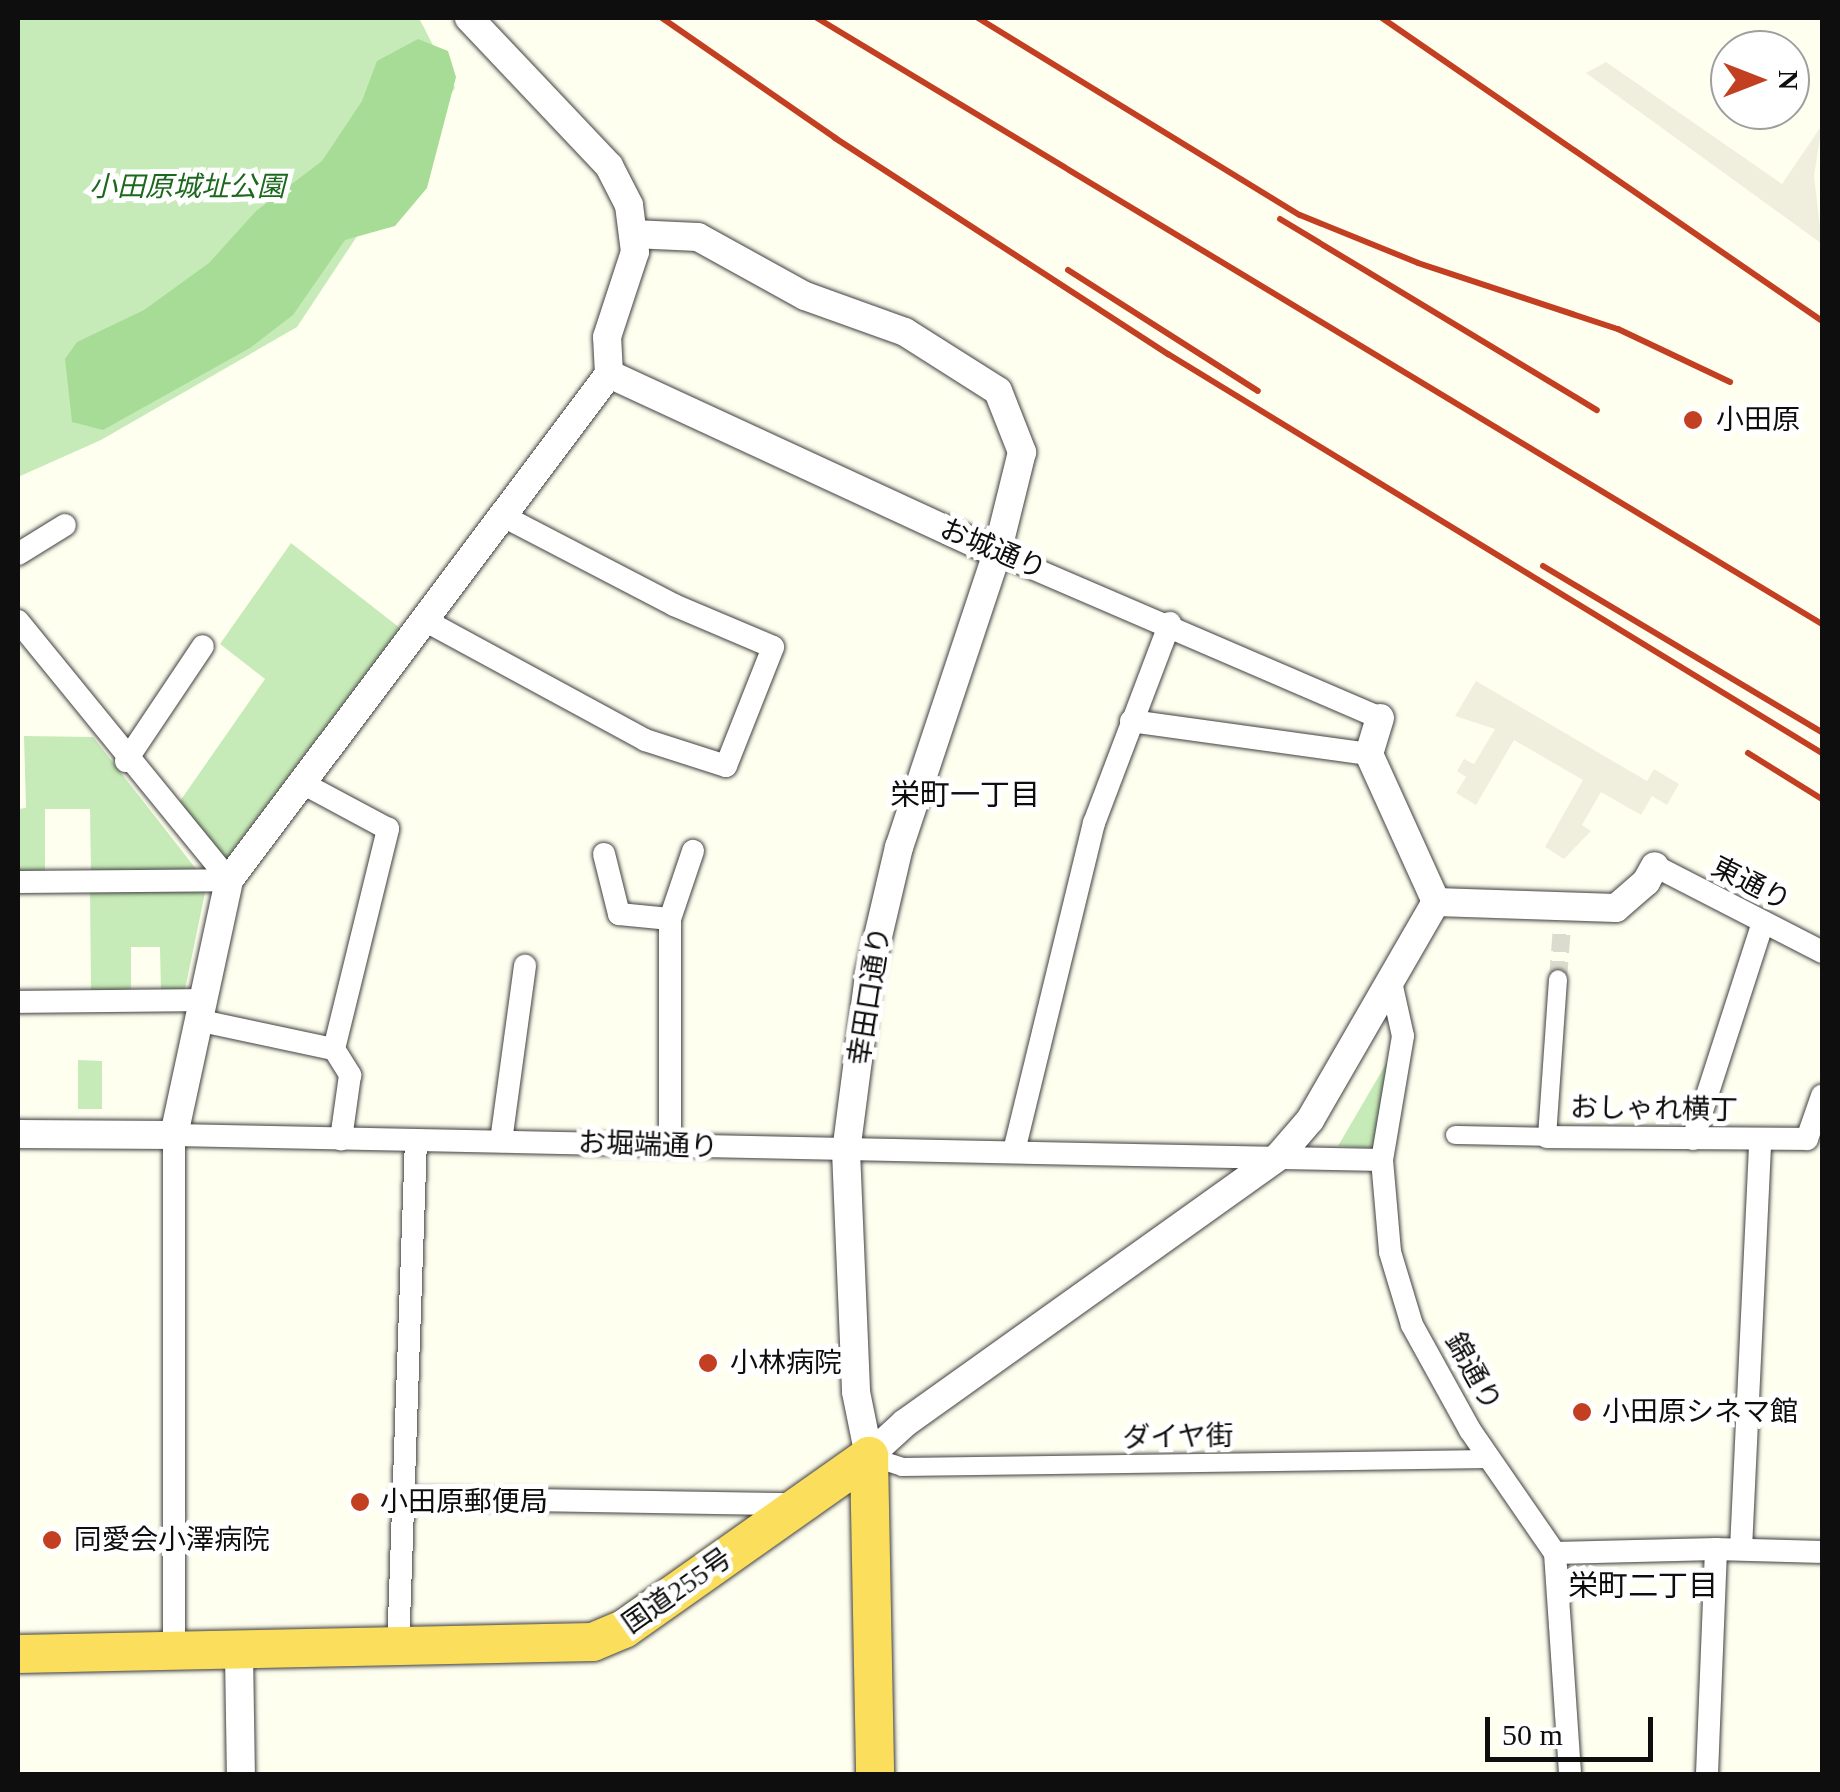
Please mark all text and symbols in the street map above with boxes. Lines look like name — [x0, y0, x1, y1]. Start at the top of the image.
north arrow — [1710, 30, 1810, 130]
text: N — [1773, 70, 1804, 90]
park label: 小田原城址公園 — [89, 170, 285, 204]
place label: 小田原 — [1716, 403, 1800, 437]
marker: 小田原 — [1680, 407, 1706, 433]
street label: お城通り — [935, 512, 1051, 586]
district label: 栄町一丁目 — [890, 777, 1040, 813]
street label: 東通り — [1706, 850, 1796, 918]
street label: 幸田口通り — [842, 924, 898, 1068]
street label: おしゃれ横丁 — [1570, 1091, 1738, 1127]
street label: お堀端通り — [577, 1126, 719, 1164]
street label: 錦通り — [1438, 1327, 1508, 1417]
place label: 小林病院 — [730, 1346, 842, 1380]
marker: 小林病院 — [695, 1350, 721, 1376]
place label: 小田原シネマ館 — [1602, 1395, 1798, 1429]
marker: 小田原シネマ館 — [1571, 1401, 1593, 1423]
street label: ダイヤ街 — [1122, 1419, 1234, 1455]
place label: 小田原郵便局 — [380, 1485, 548, 1519]
marker: 小田原郵便局 — [349, 1491, 371, 1513]
place label: 同愛会小澤病院 — [74, 1523, 270, 1557]
marker: 同愛会小澤病院 — [39, 1527, 65, 1553]
street label: 国道255号 — [616, 1541, 738, 1641]
district label: 栄町二丁目 — [1568, 1568, 1718, 1604]
scale bar — [1490, 1697, 1658, 1759]
text: 50 m — [1502, 1718, 1563, 1751]

